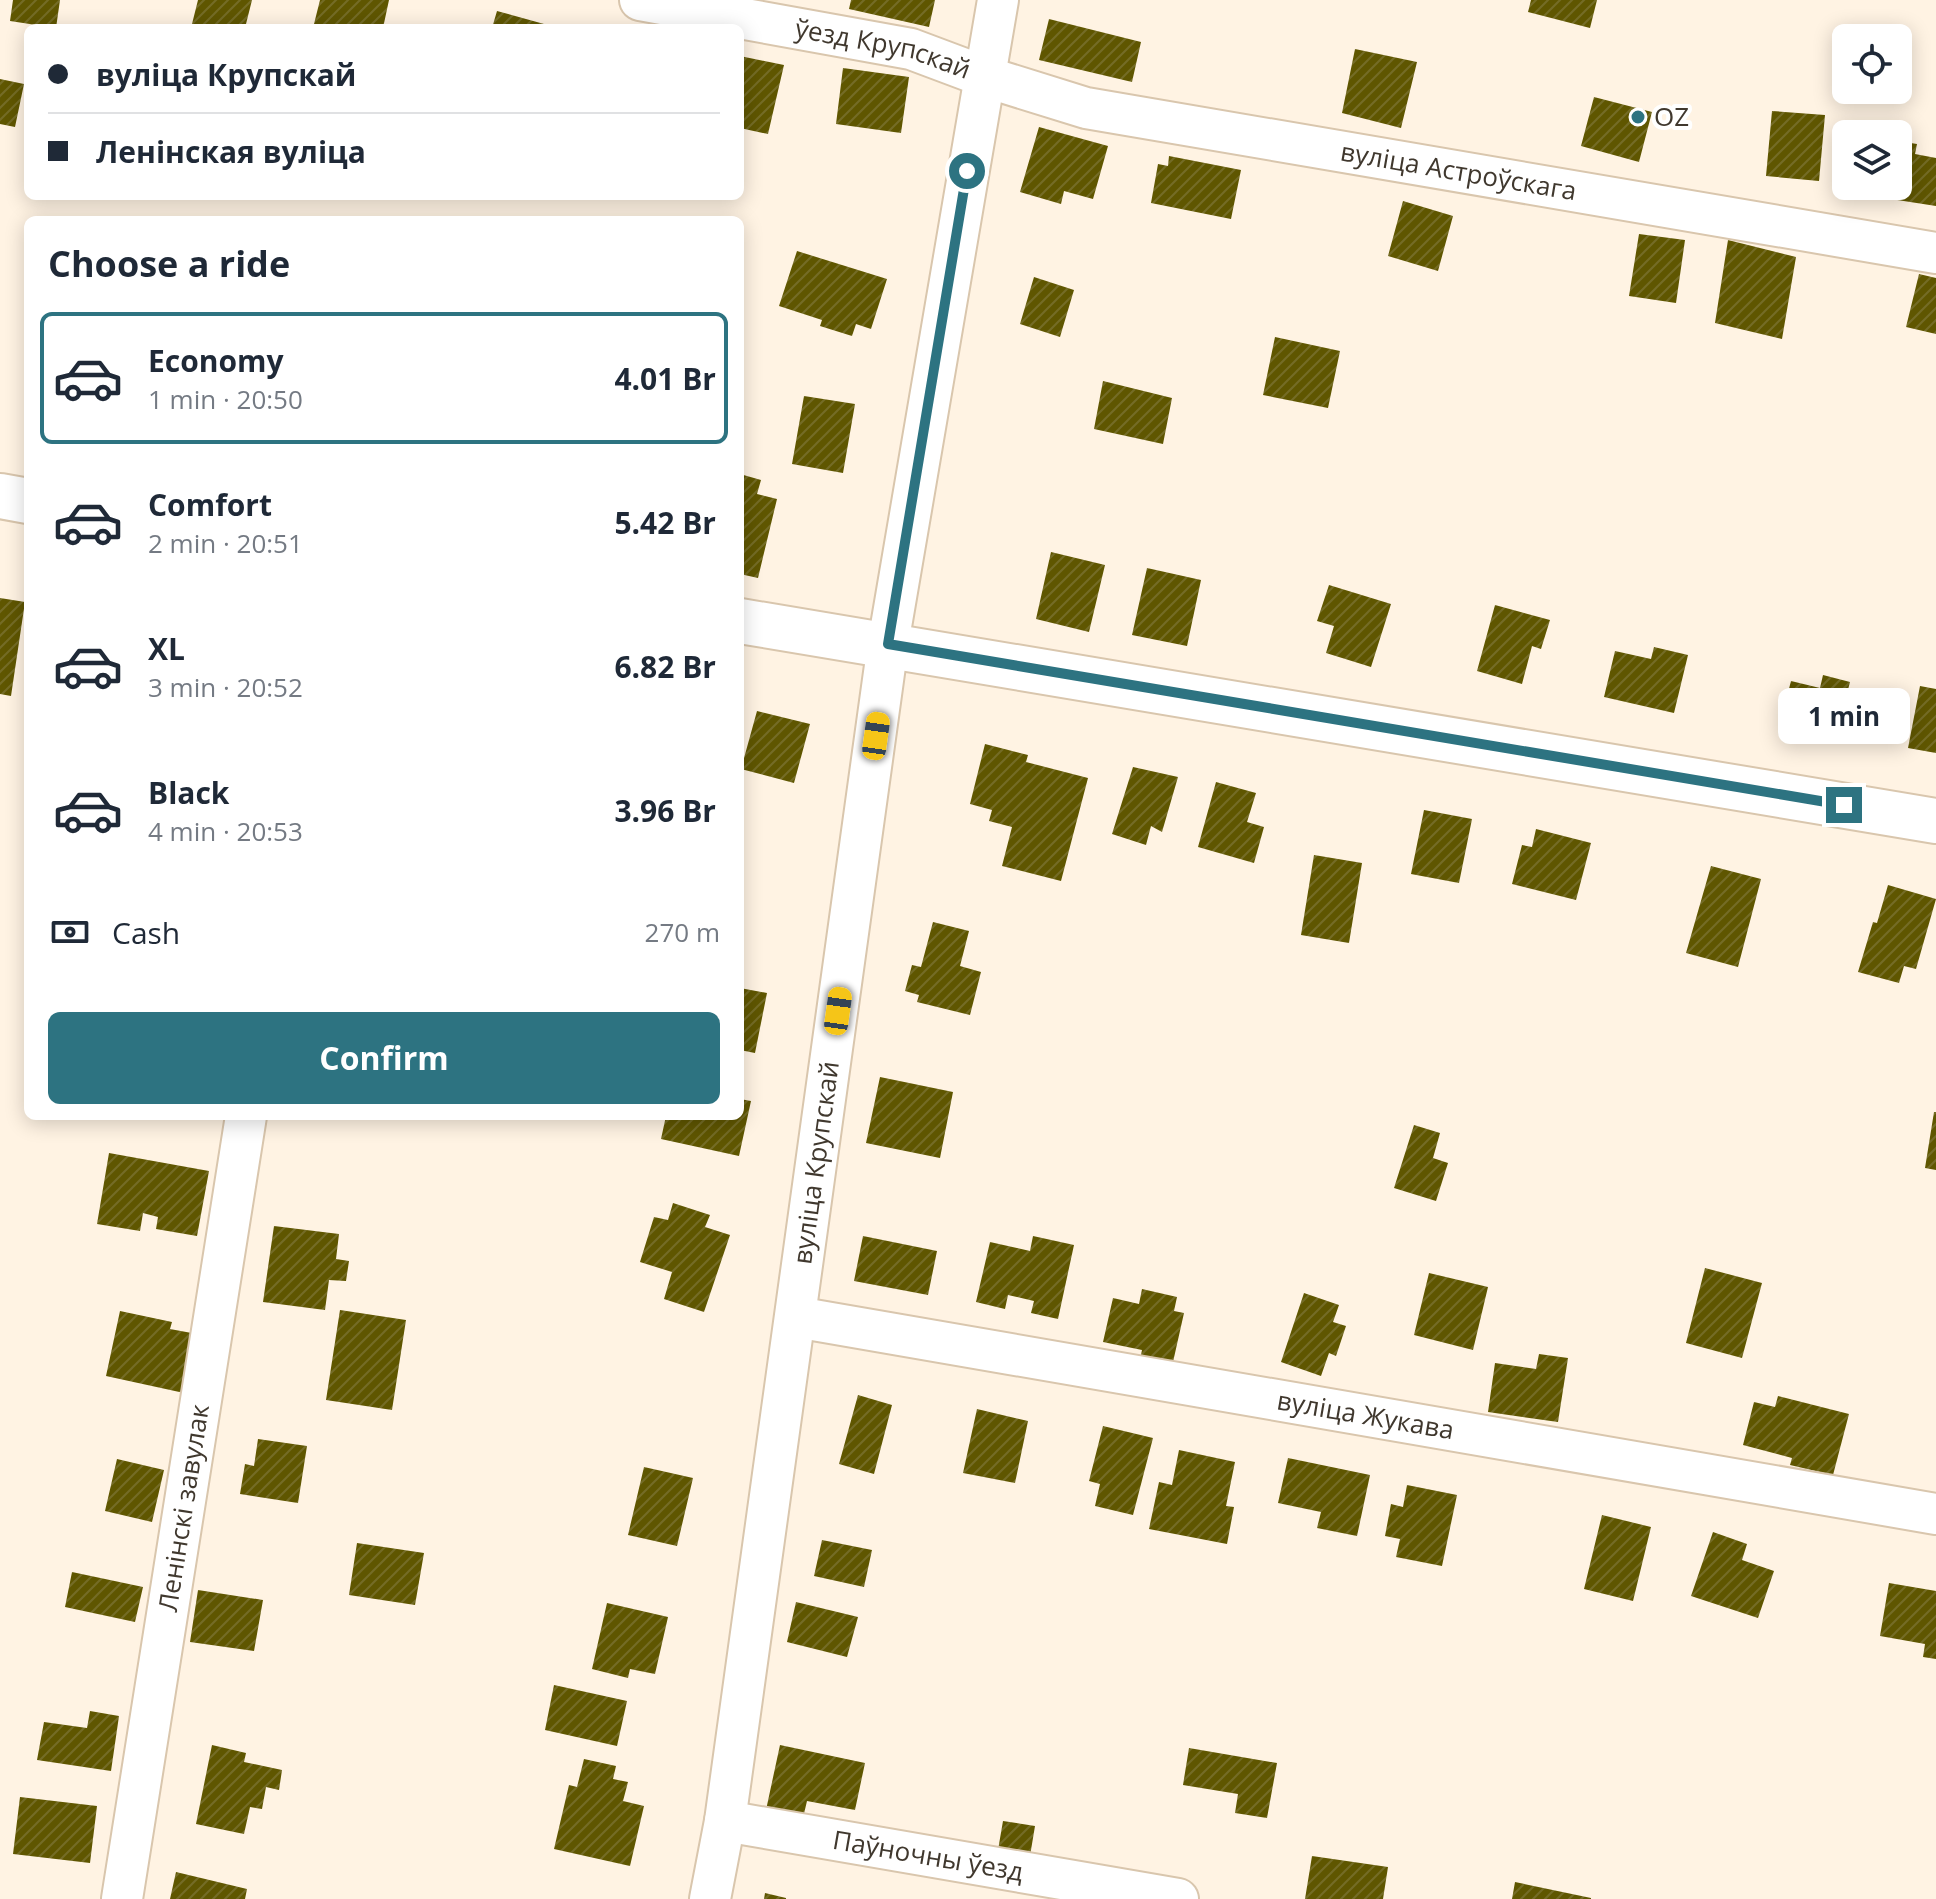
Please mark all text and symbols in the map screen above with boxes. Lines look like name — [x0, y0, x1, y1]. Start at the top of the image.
street label: ўезд Крупскай — [793, 9, 976, 87]
map controls — [1832, 24, 1912, 200]
button: locate — [1832, 24, 1912, 104]
text: вуліца Крупскай — [96, 54, 356, 95]
place label: OZ — [1654, 98, 1689, 134]
marker: OZ — [1629, 108, 1647, 126]
button: layers — [1832, 120, 1912, 200]
text: Ленінская вуліца — [96, 131, 366, 172]
street label: вуліца Астроўскага — [1338, 133, 1579, 208]
route start — [949, 153, 985, 189]
text: Choose a ride — [48, 239, 290, 288]
text: Economy — [148, 340, 284, 381]
icon: car — [52, 342, 124, 414]
text: 4.01 Br — [614, 358, 716, 399]
text: 1 min · 20:50 — [148, 381, 303, 417]
text: Comfort — [148, 484, 272, 525]
icon: car — [52, 486, 124, 558]
text: 5.42 Br — [614, 502, 716, 543]
text: 2 min · 20:51 — [148, 525, 303, 561]
text: XL — [148, 628, 185, 669]
icon: car — [52, 630, 124, 702]
text: 6.82 Br — [614, 646, 716, 687]
text: 3 min · 20:52 — [148, 669, 303, 705]
callout: 1 min — [1778, 689, 1910, 745]
text: 1 min — [1808, 698, 1880, 734]
car — [861, 711, 891, 761]
text: Black — [148, 772, 229, 813]
icon: car — [52, 774, 124, 846]
route end — [1826, 787, 1862, 823]
text: 3.96 Br — [614, 790, 716, 831]
text: 4 min · 20:53 — [148, 813, 303, 849]
icon: cash — [48, 910, 92, 954]
text: Cash — [112, 912, 180, 953]
text: 270 m — [645, 914, 720, 950]
car — [823, 986, 853, 1036]
button: Confirm — [48, 1012, 720, 1104]
street label: вуліца Крупскай — [783, 1059, 847, 1266]
street label: вуліца Жукава — [1274, 1381, 1457, 1447]
street label: Ленінскі завулак — [149, 1401, 217, 1614]
street label: Паўночны ўезд — [830, 1821, 1026, 1889]

